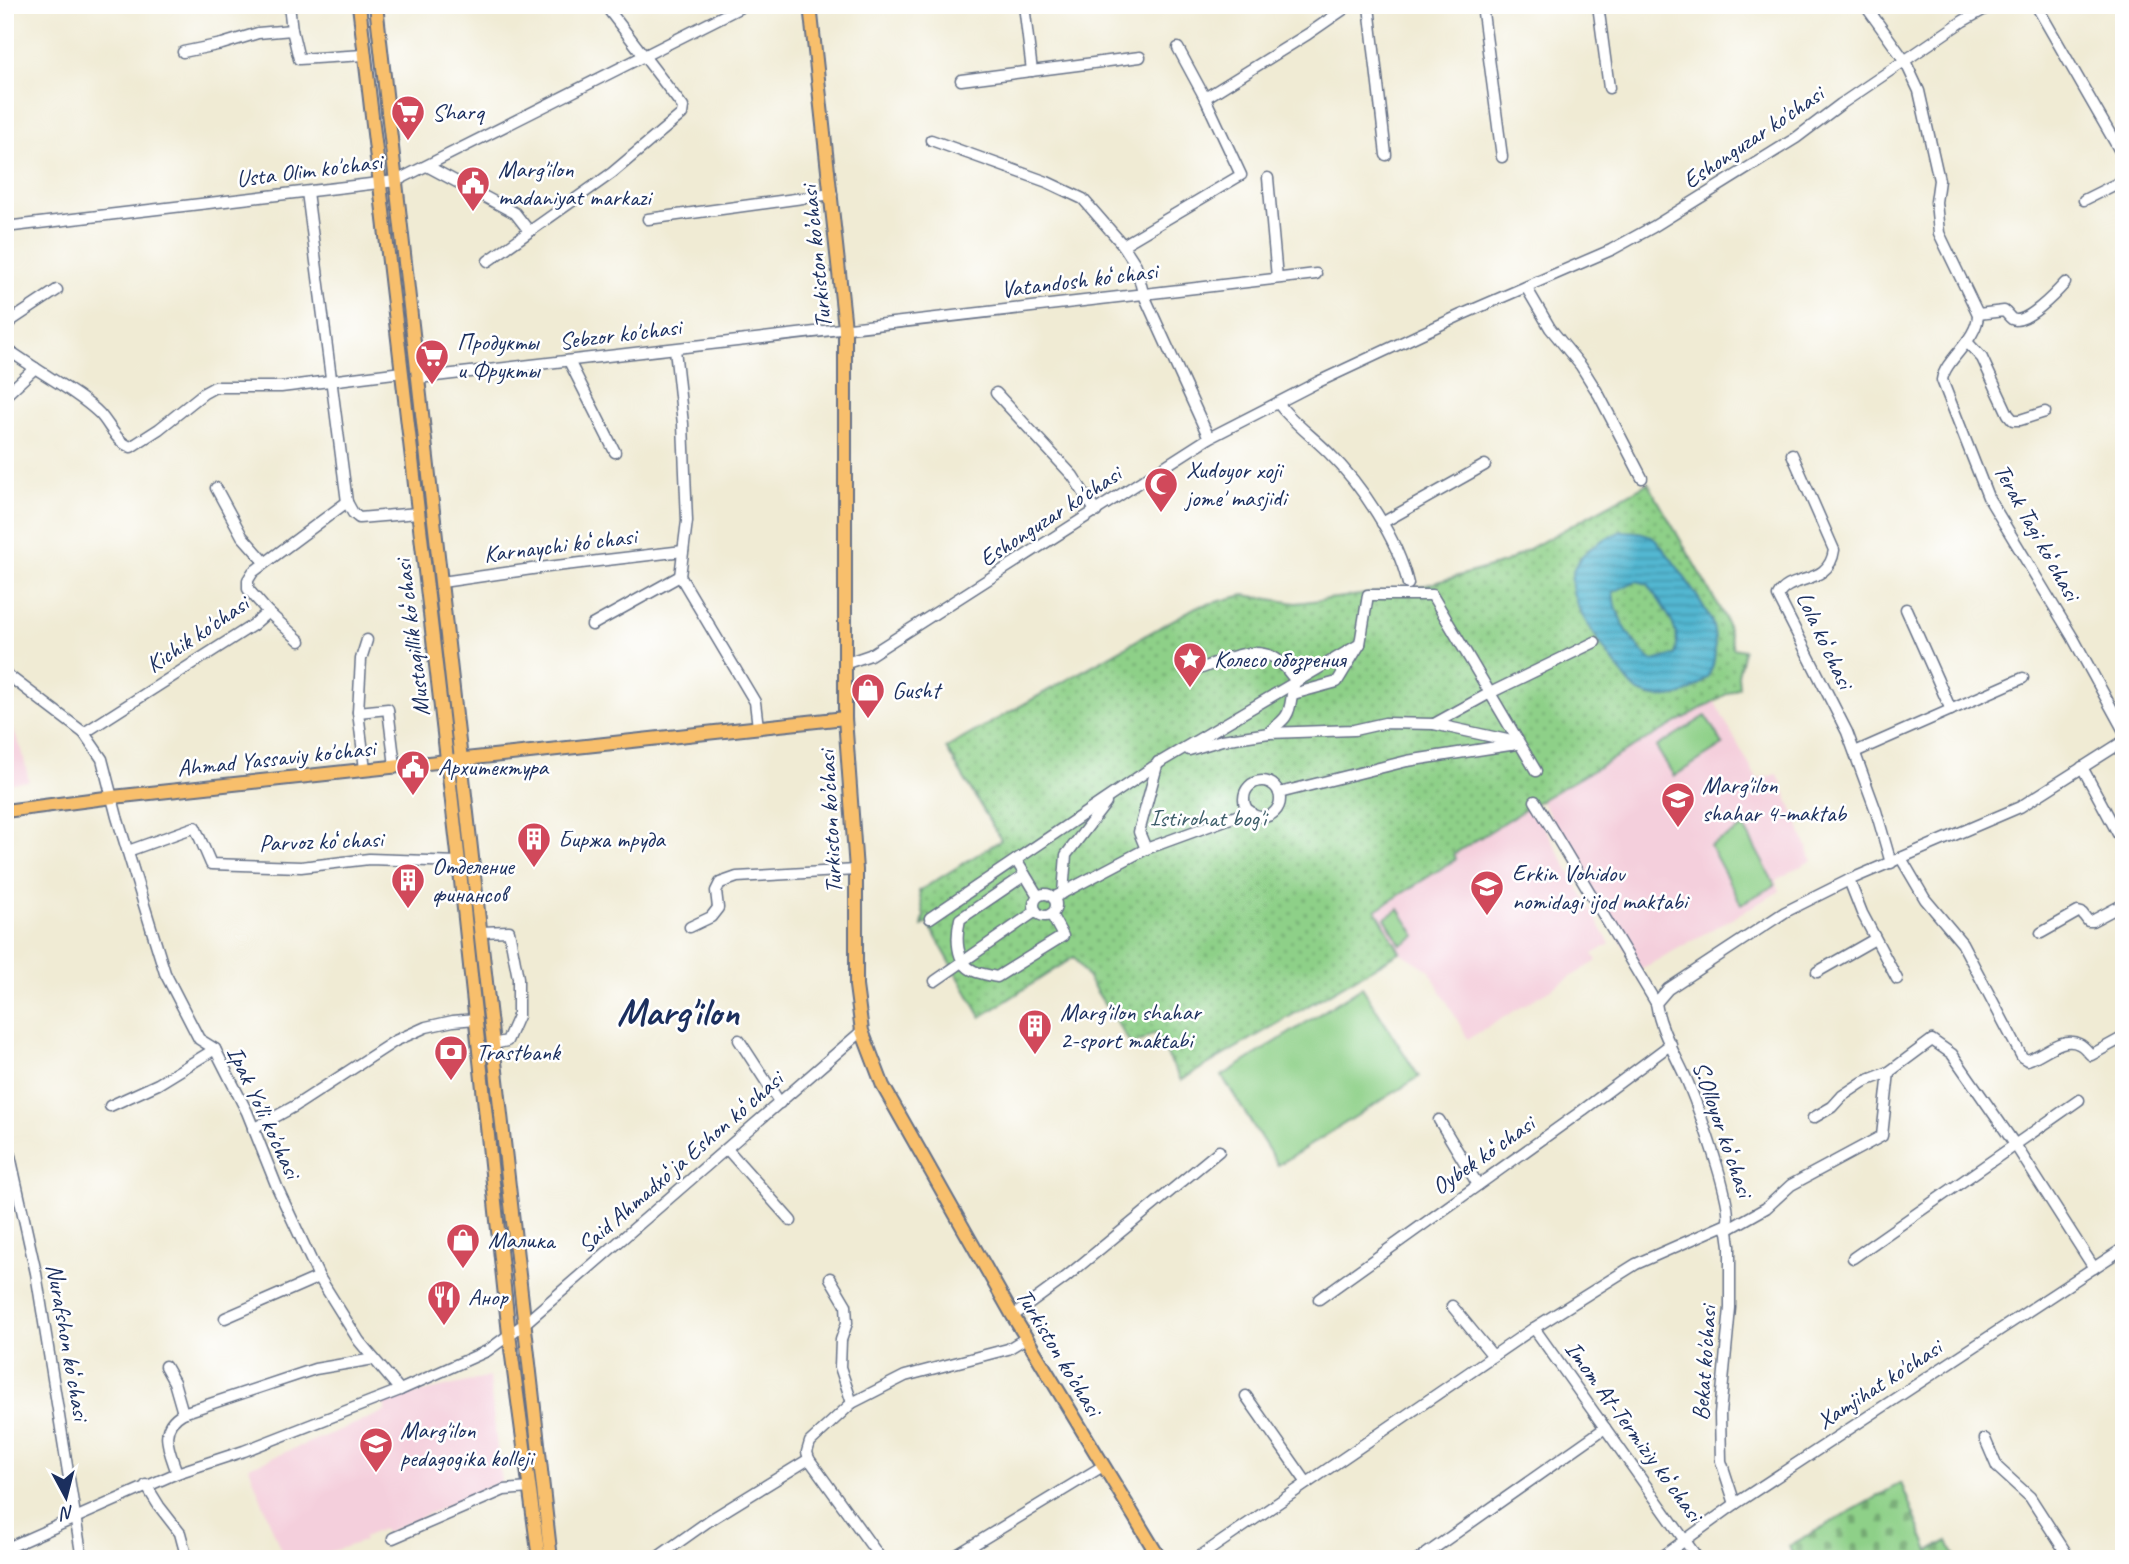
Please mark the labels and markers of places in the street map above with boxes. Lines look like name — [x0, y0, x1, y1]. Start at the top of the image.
supermarket icon: Sharq — [389, 93, 427, 142]
place label: Sharq — [432, 97, 485, 127]
place label: Marg'ilon madaniyat markazi — [498, 154, 653, 212]
public building icon: Marg'ilon madaniyat markazi — [454, 164, 492, 213]
place label: Продукты и Фрукты — [457, 327, 542, 385]
supermarket icon: Продукты и Фрукты — [413, 337, 451, 386]
place label: Xudoyor xoji jome' masjidi — [1184, 455, 1289, 513]
mosque icon: Xudoyor xoji jome' masjidi — [1142, 465, 1180, 514]
place icon: Колесо обозрения — [1171, 640, 1209, 689]
place label: Колесо обозрения — [1214, 644, 1347, 675]
shop icon: Gusht — [849, 671, 887, 720]
place label: Gusht — [892, 675, 943, 705]
public building icon: Архитектура — [394, 748, 432, 797]
place label: Архитектура — [438, 752, 550, 782]
place label: Marg'ilon shahar 4-maktab — [1702, 770, 1847, 828]
school or university icon: Marg'ilon shahar 4-maktab — [1659, 780, 1697, 829]
building icon: Биржа труда — [515, 820, 553, 869]
place label: Биржа труда — [558, 824, 666, 854]
place label: Отделение финансов — [432, 851, 516, 909]
place label: Erkin Vohidov nomidagi ijod maktabi — [1512, 858, 1691, 916]
building icon: Отделение финансов — [389, 861, 427, 910]
school or university icon: Erkin Vohidov nomidagi ijod maktabi — [1468, 868, 1506, 917]
place label: Marg'ilon shahar 2-sport maktabi — [1060, 997, 1203, 1055]
building icon: Marg'ilon shahar 2-sport maktabi — [1016, 1007, 1054, 1056]
bank icon: Trastbank — [432, 1033, 470, 1082]
place label: Trastbank — [476, 1037, 562, 1067]
shop icon: Малика — [444, 1221, 482, 1270]
place label: Малика — [488, 1225, 556, 1255]
restaurant icon: Анор — [425, 1278, 463, 1327]
place label: Анор — [468, 1282, 509, 1312]
place label: Marg'ilon pedagogika kolleji — [400, 1415, 535, 1473]
school or university icon: Marg'ilon pedagogika kolleji — [357, 1425, 395, 1474]

